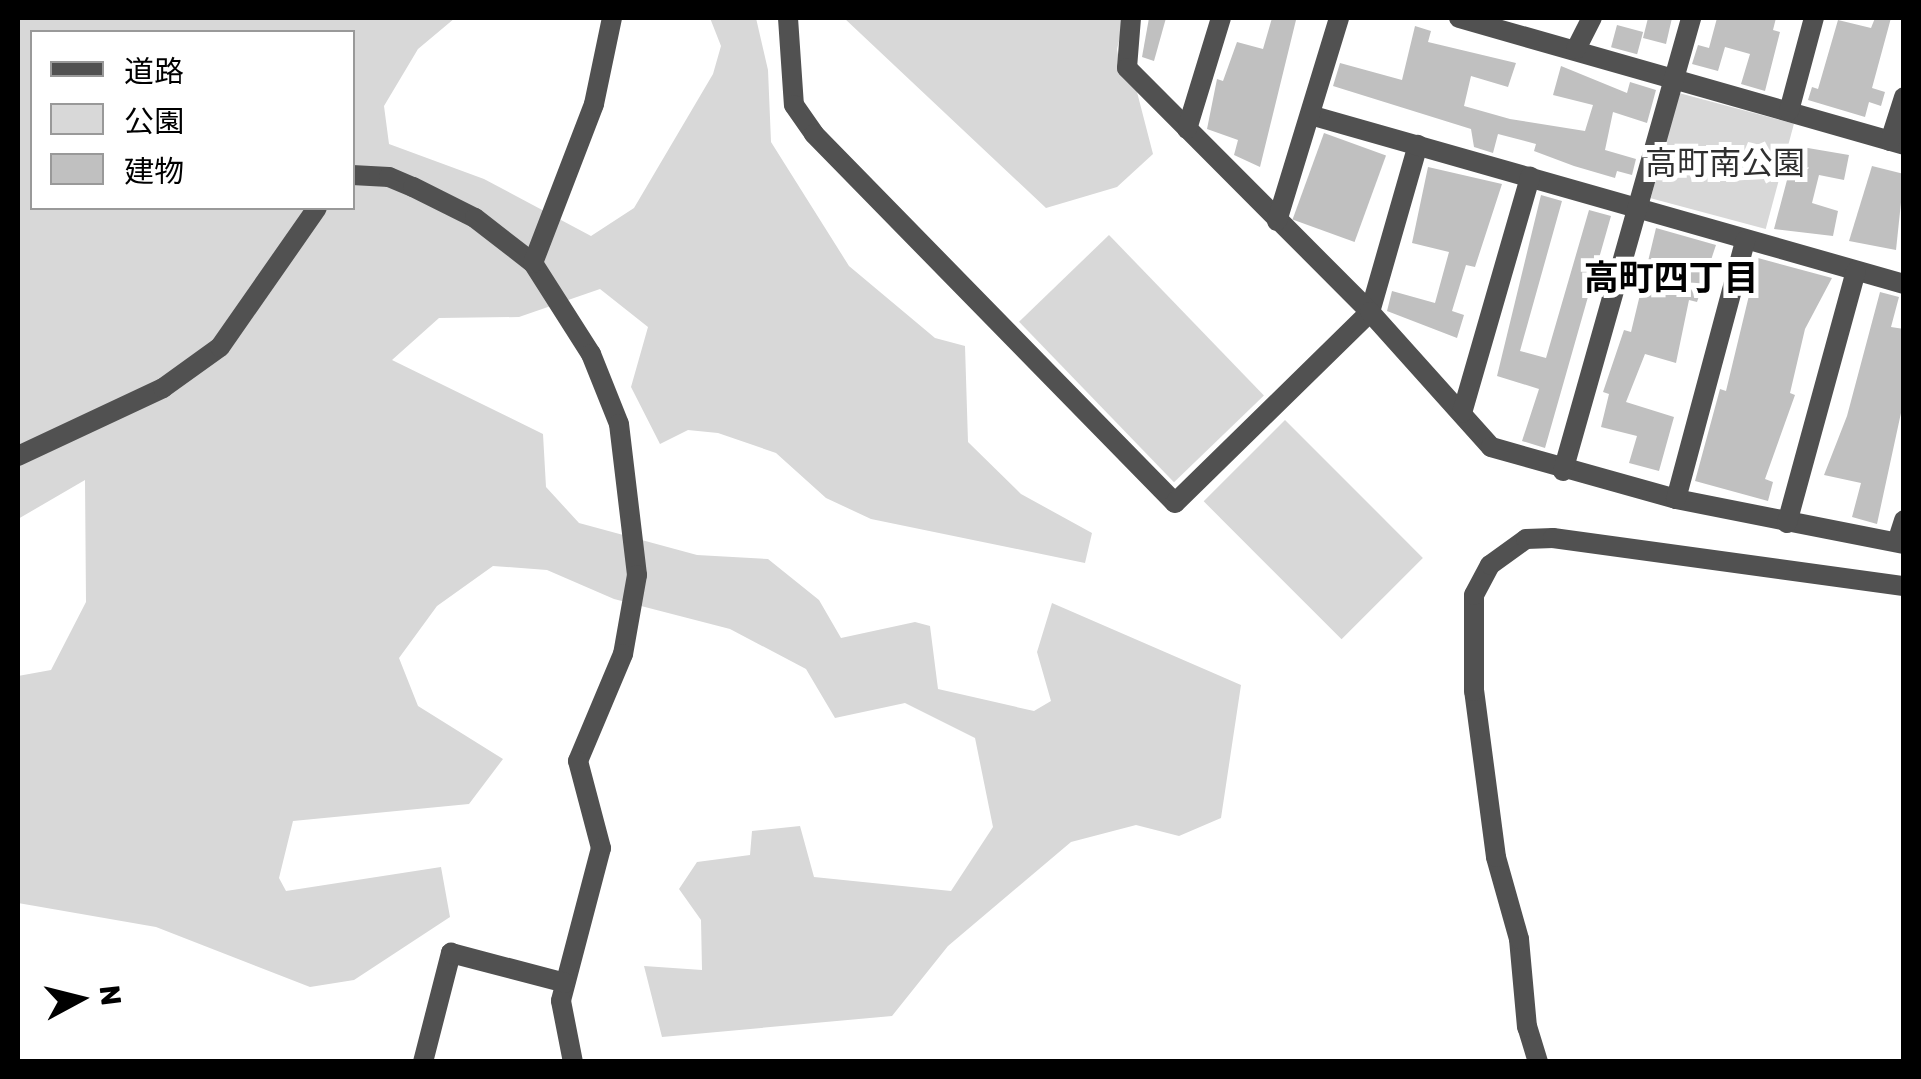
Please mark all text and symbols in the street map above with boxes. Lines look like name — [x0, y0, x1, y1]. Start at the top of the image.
legend — [30, 30, 355, 210]
text: 道路 — [124, 54, 184, 90]
text: 公園 — [124, 104, 184, 140]
park label: 高町南公園 — [1645, 144, 1805, 182]
text: 建物 — [124, 154, 184, 190]
district label: 高町四丁目 — [1584, 257, 1758, 299]
north arrow — [30, 949, 130, 1049]
text: N — [93, 983, 128, 1007]

